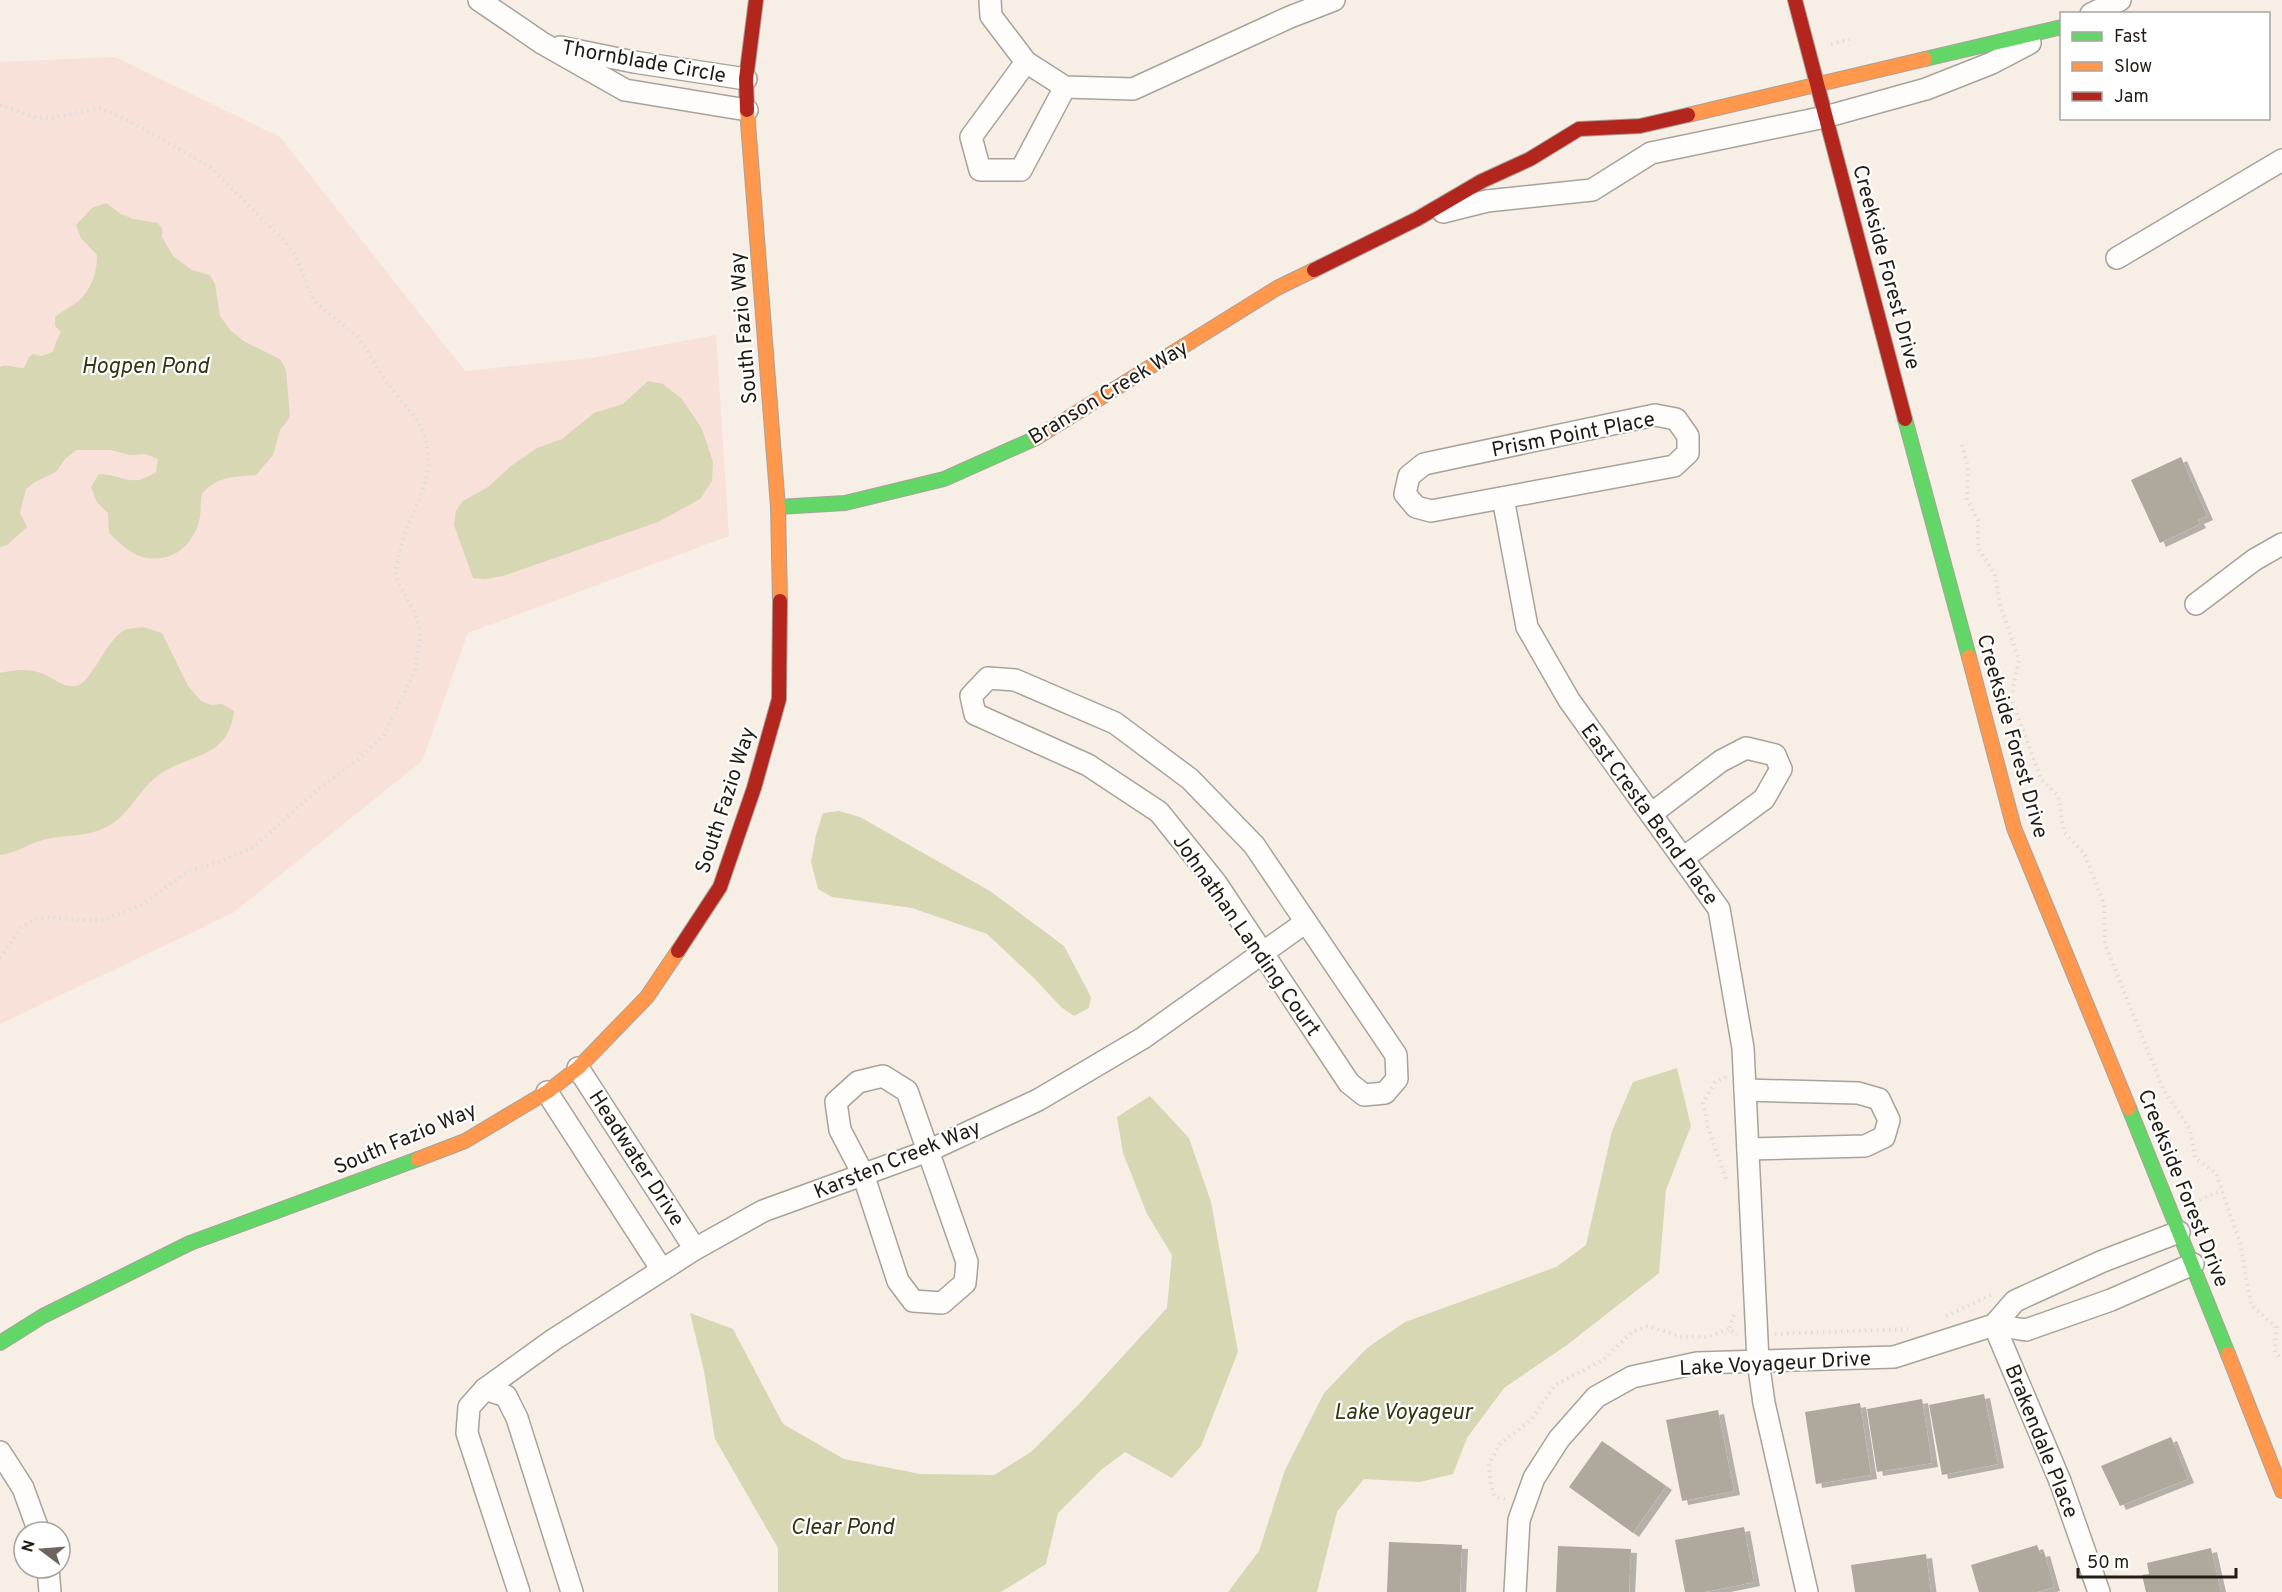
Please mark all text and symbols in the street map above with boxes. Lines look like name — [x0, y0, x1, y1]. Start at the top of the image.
legend — [2060, 12, 2270, 120]
text: Fast — [2114, 26, 2147, 49]
street label: Thornblade Circle — [559, 35, 728, 90]
text: Slow — [2114, 56, 2152, 79]
text: Jam — [2114, 86, 2149, 109]
street label: Creekside Forest Drive — [1845, 162, 1926, 373]
street label: South Fazio Way — [724, 251, 765, 405]
street label: Branson Creek Way — [1024, 335, 1194, 452]
water label: Hogpen Pond — [81, 354, 211, 381]
street label: Prism Point Place — [1489, 406, 1657, 465]
street label: Creekside Forest Drive — [1970, 631, 2054, 841]
street label: East Cresta Bend Place — [1574, 719, 1724, 911]
street label: South Fazio Way — [690, 724, 763, 877]
street label: Johnathan Landing Court — [1166, 830, 1326, 1042]
street label: Headwater Drive — [582, 1086, 690, 1232]
street label: Creekside Forest Drive — [2131, 1086, 2235, 1291]
street label: South Fazio Way — [330, 1097, 481, 1182]
street label: Karsten Creek Way — [810, 1115, 985, 1206]
street label: Lake Voyageur Drive — [1679, 1346, 1872, 1383]
street label: Brakendale Place — [1997, 1361, 2084, 1522]
water label: Lake Voyageur — [1334, 1400, 1474, 1427]
water label: Clear Pond — [790, 1515, 896, 1542]
north arrow — [12, 1520, 72, 1580]
text: N — [18, 1538, 41, 1555]
scale bar — [2078, 1541, 2236, 1579]
text: 50 m — [2087, 1552, 2129, 1575]

